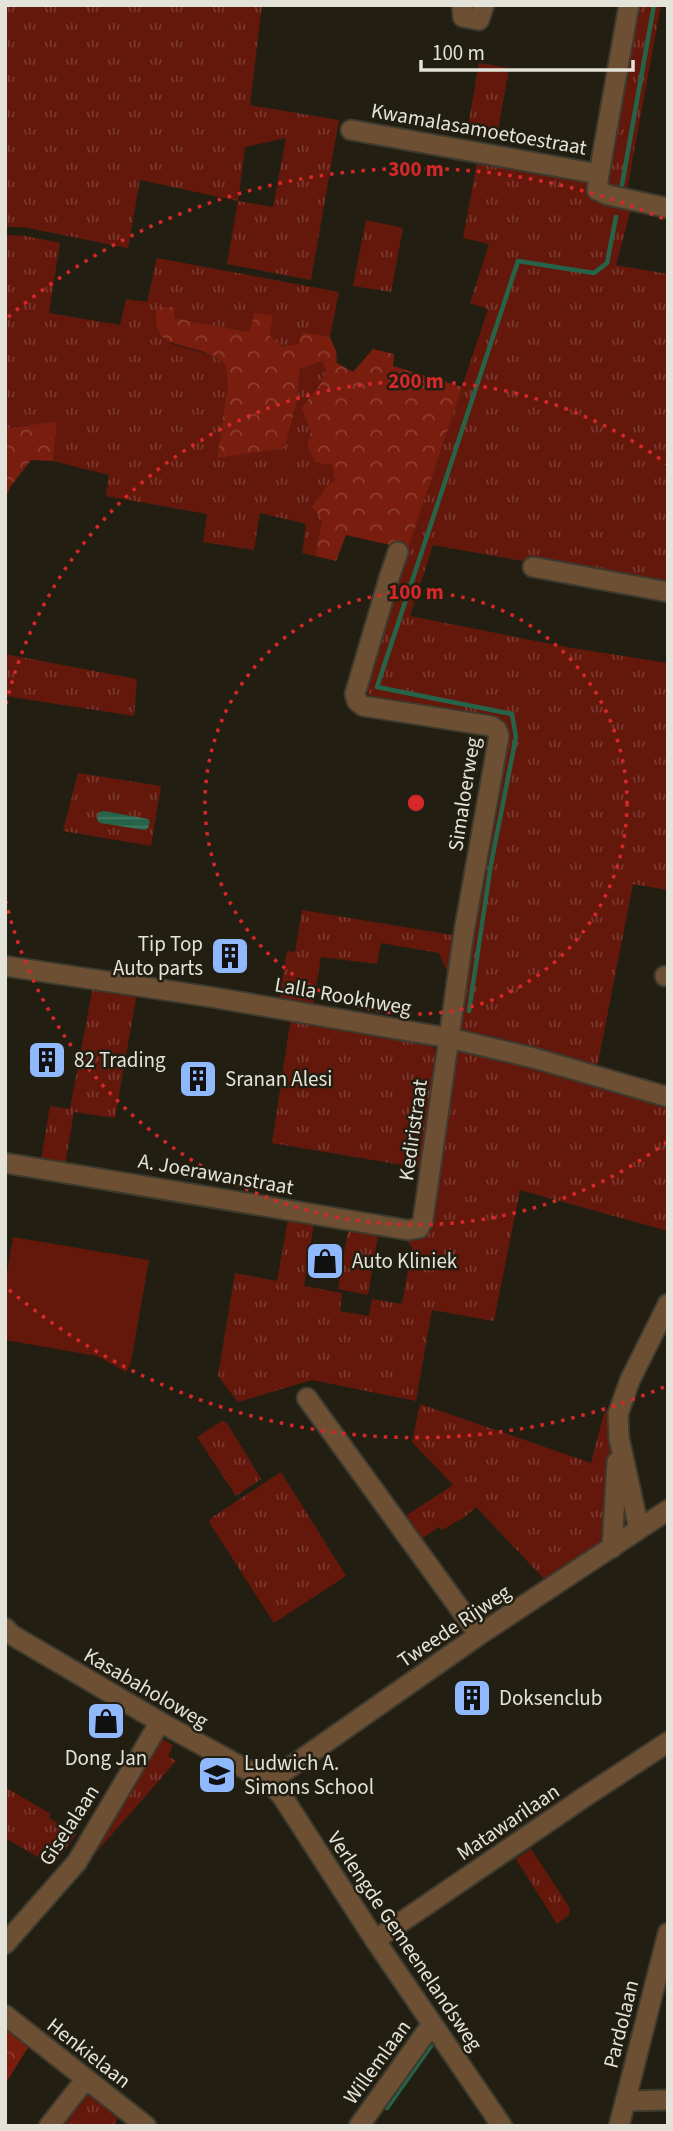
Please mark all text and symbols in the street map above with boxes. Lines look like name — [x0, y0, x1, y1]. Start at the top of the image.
scale bar — [421, 28, 633, 72]
text: 100 m — [432, 38, 485, 68]
street label: Kwamalasamoetoestraat — [369, 95, 589, 163]
text: 300 m — [388, 154, 444, 184]
text: 200 m — [388, 366, 444, 396]
text: 100 m — [388, 577, 444, 607]
street label: Simaloerweg — [440, 734, 488, 853]
centre of rings — [404, 791, 428, 815]
place label: Tip Top Auto parts — [113, 929, 203, 983]
building icon: Tip Top Auto parts — [209, 935, 251, 977]
street label: Lalla Rookhweg — [272, 969, 414, 1023]
building icon: 82 Trading — [26, 1039, 68, 1081]
place label: 82 Trading — [74, 1045, 166, 1075]
building icon: Sranan Alesi — [177, 1058, 219, 1100]
place label: Sranan Alesi — [225, 1064, 332, 1094]
street label: Kediristraat — [391, 1077, 435, 1183]
street label: A. Joerawanstraat — [136, 1146, 296, 1202]
shop icon: Auto Kliniek — [304, 1240, 346, 1282]
place label: Auto Kliniek — [352, 1246, 458, 1276]
street label: Tweede Rijweg — [391, 1577, 517, 1675]
street label: Kasabaholoweg — [78, 1640, 214, 1736]
building icon: Doksenclub — [451, 1677, 493, 1719]
place label: Doksenclub — [499, 1683, 602, 1713]
shop icon: Dong Jan — [85, 1700, 127, 1742]
place label: Dong Jan — [65, 1743, 147, 1773]
place label: Ludwich A. Simons School — [244, 1748, 374, 1802]
school or university icon: Ludwich A. Simons School — [196, 1754, 238, 1796]
street label: Matawarilaan — [450, 1776, 566, 1868]
street label: Giselalaan — [32, 1779, 106, 1871]
street label: Verlengde Gemeenelandsweg — [320, 1825, 490, 2057]
street label: Pardolaan — [596, 1977, 646, 2071]
street label: Henkielaan — [41, 2011, 137, 2095]
street label: Willemlaan — [336, 2013, 418, 2111]

